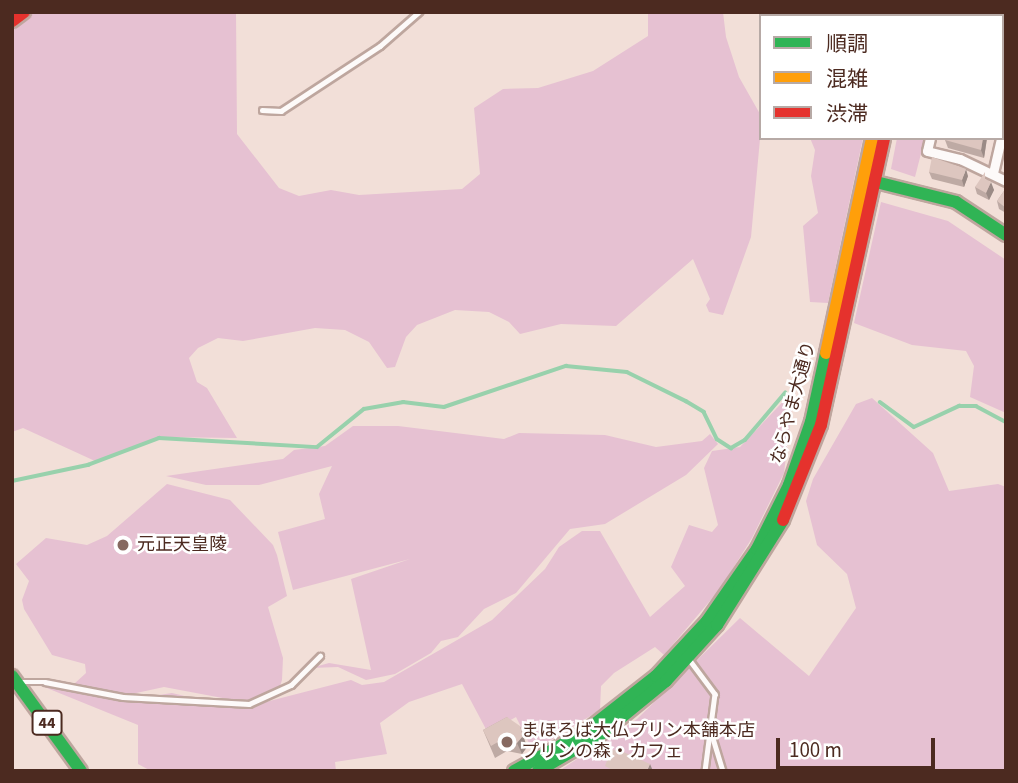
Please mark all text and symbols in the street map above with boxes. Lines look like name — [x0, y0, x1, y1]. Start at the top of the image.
legend — [759, 14, 1004, 140]
text: 順調 — [826, 29, 868, 59]
text: 混雑 — [826, 64, 868, 94]
text: 渋滞 — [826, 99, 868, 129]
street label: ならやま大通り — [767, 339, 821, 467]
place label: 元正天皇陵 — [137, 534, 227, 556]
marker: 元正天皇陵 — [115, 537, 131, 553]
road number: 44 — [31, 710, 63, 736]
place label: まほろば大仏プリン本舗本店 プリンの森・カフェ — [521, 721, 755, 764]
scale bar — [780, 724, 939, 768]
marker: まほろば大仏プリン本舗本店 プリンの森・カフェ — [499, 734, 515, 750]
text: 100 m — [789, 735, 842, 765]

